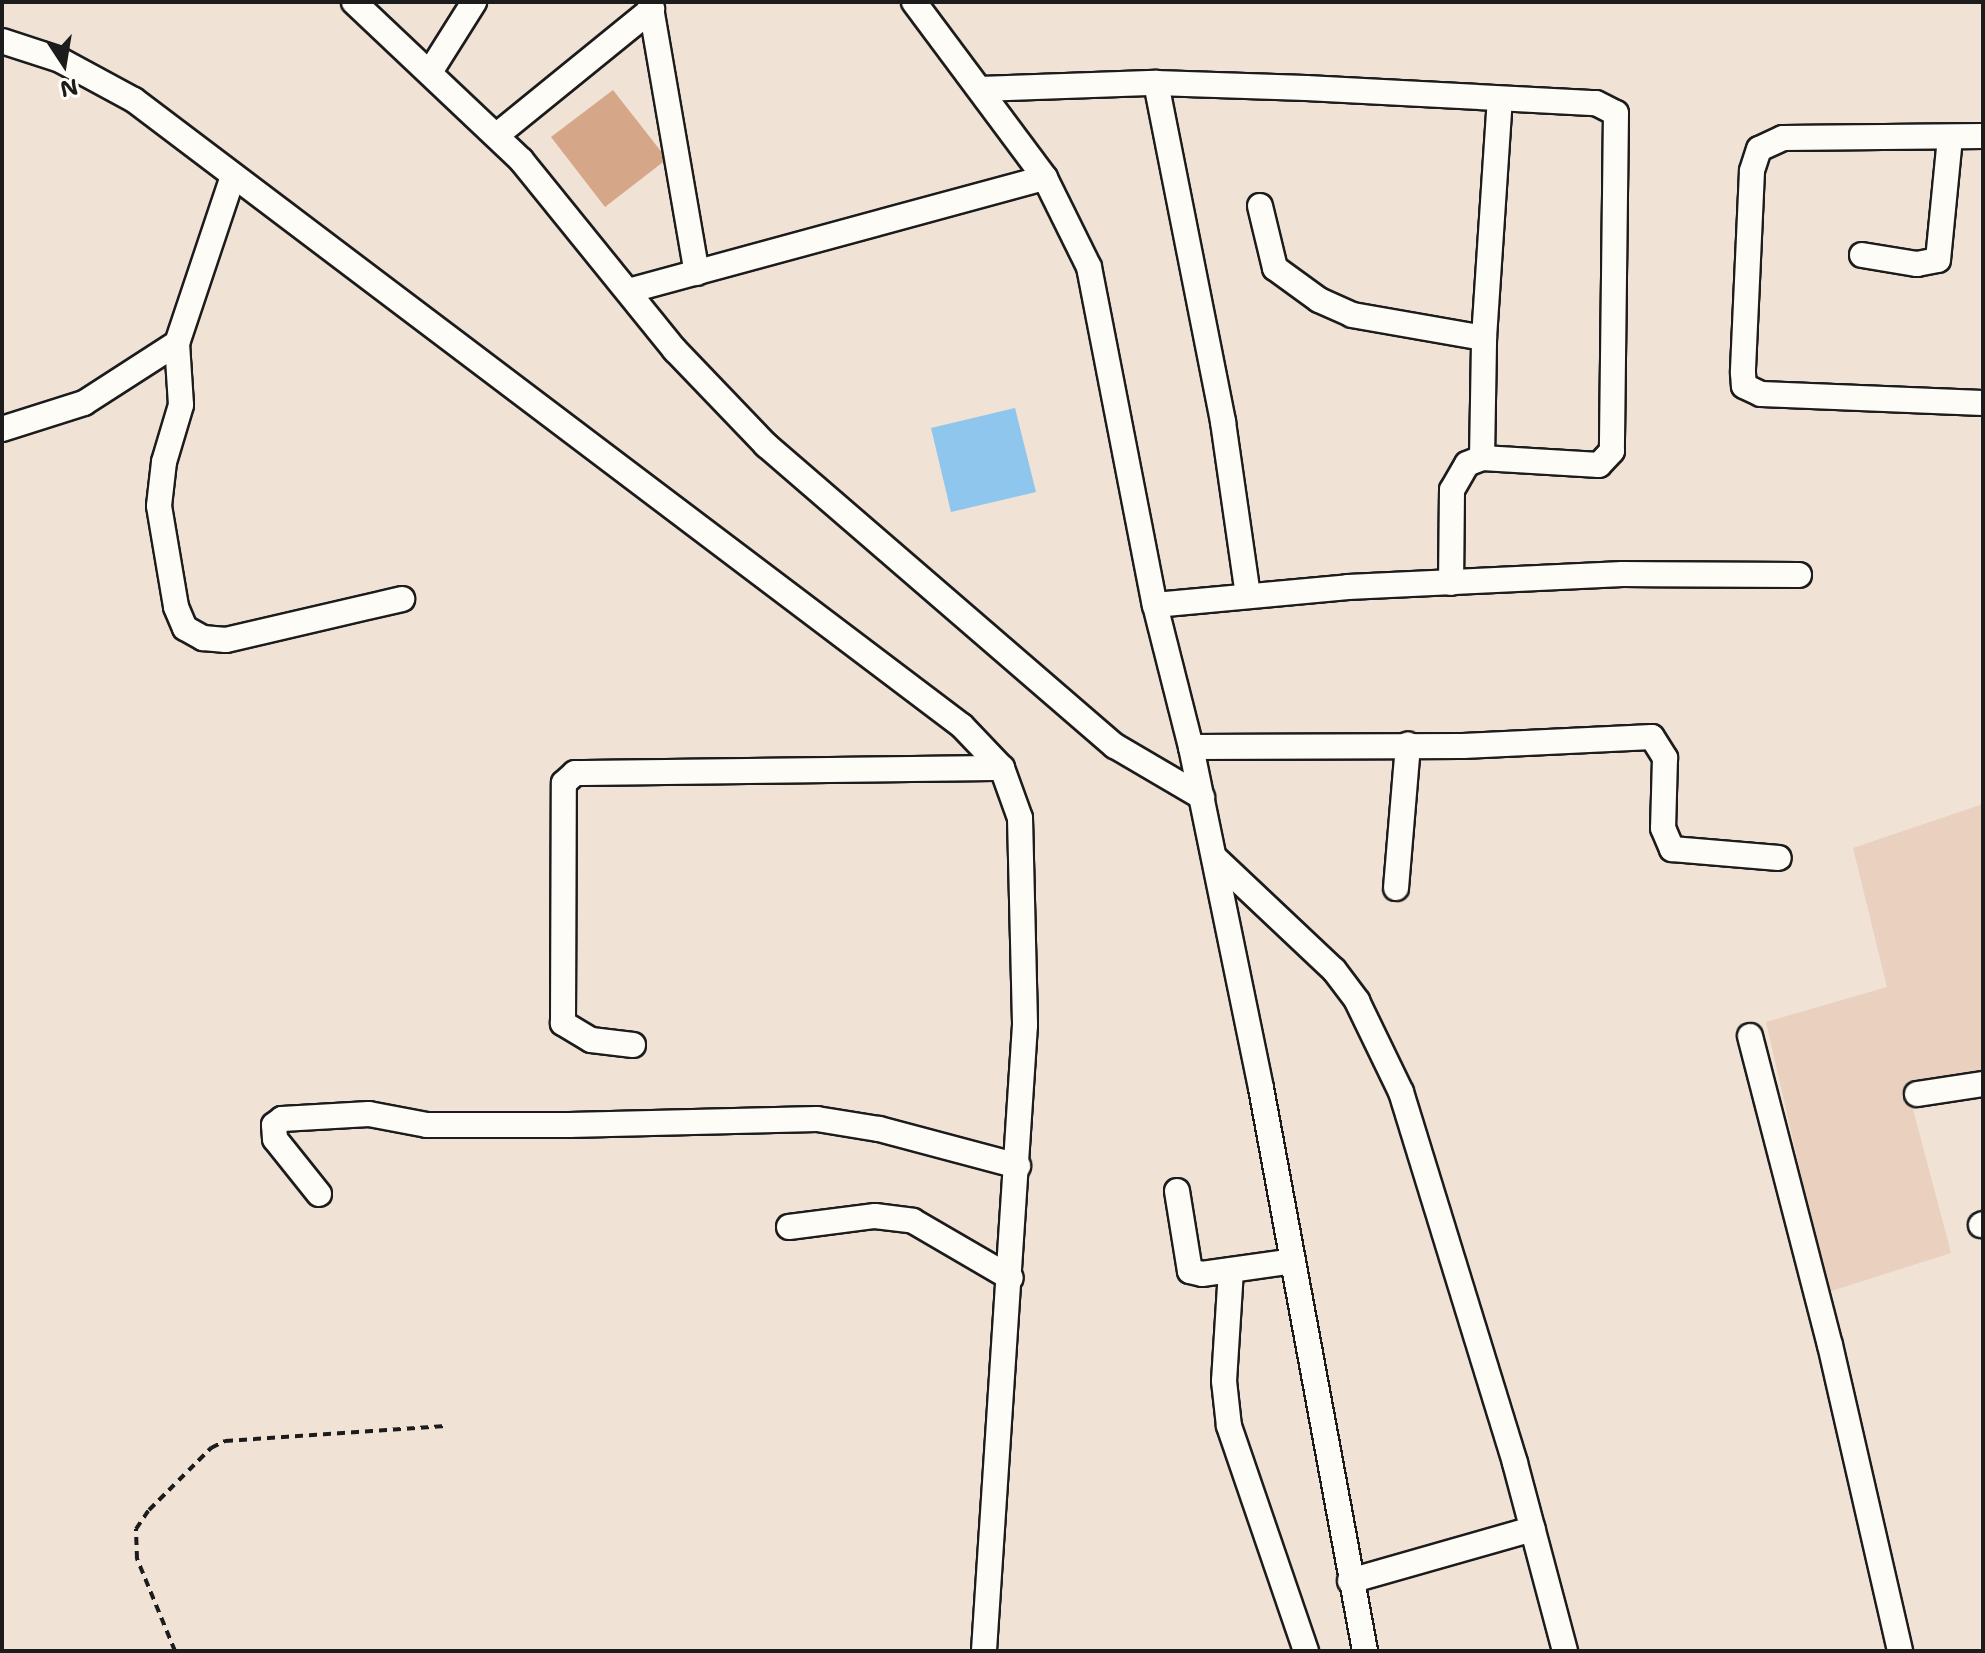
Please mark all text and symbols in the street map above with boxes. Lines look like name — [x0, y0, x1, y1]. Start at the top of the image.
north arrow — [24, 24, 104, 104]
text: N — [58, 72, 81, 104]

